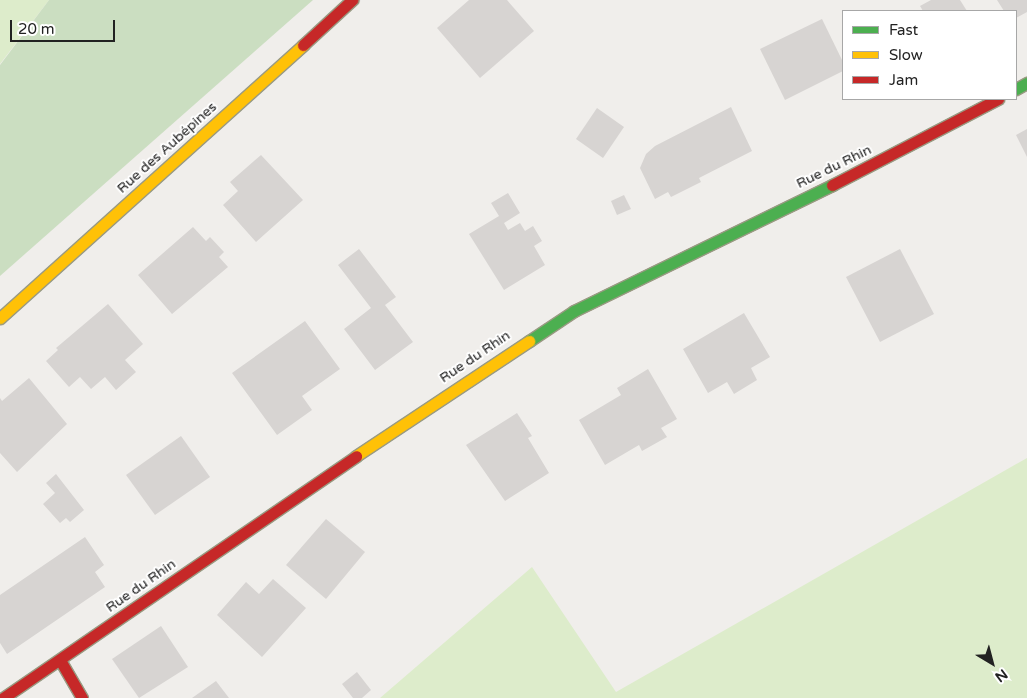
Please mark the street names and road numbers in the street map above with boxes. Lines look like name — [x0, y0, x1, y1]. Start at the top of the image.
street label: Rue des Aubépines — [114, 99, 220, 197]
street label: Rue du Rhin — [794, 142, 874, 192]
street label: Rue du Rhin — [436, 327, 514, 387]
street label: Rue du Rhin — [103, 556, 179, 616]

